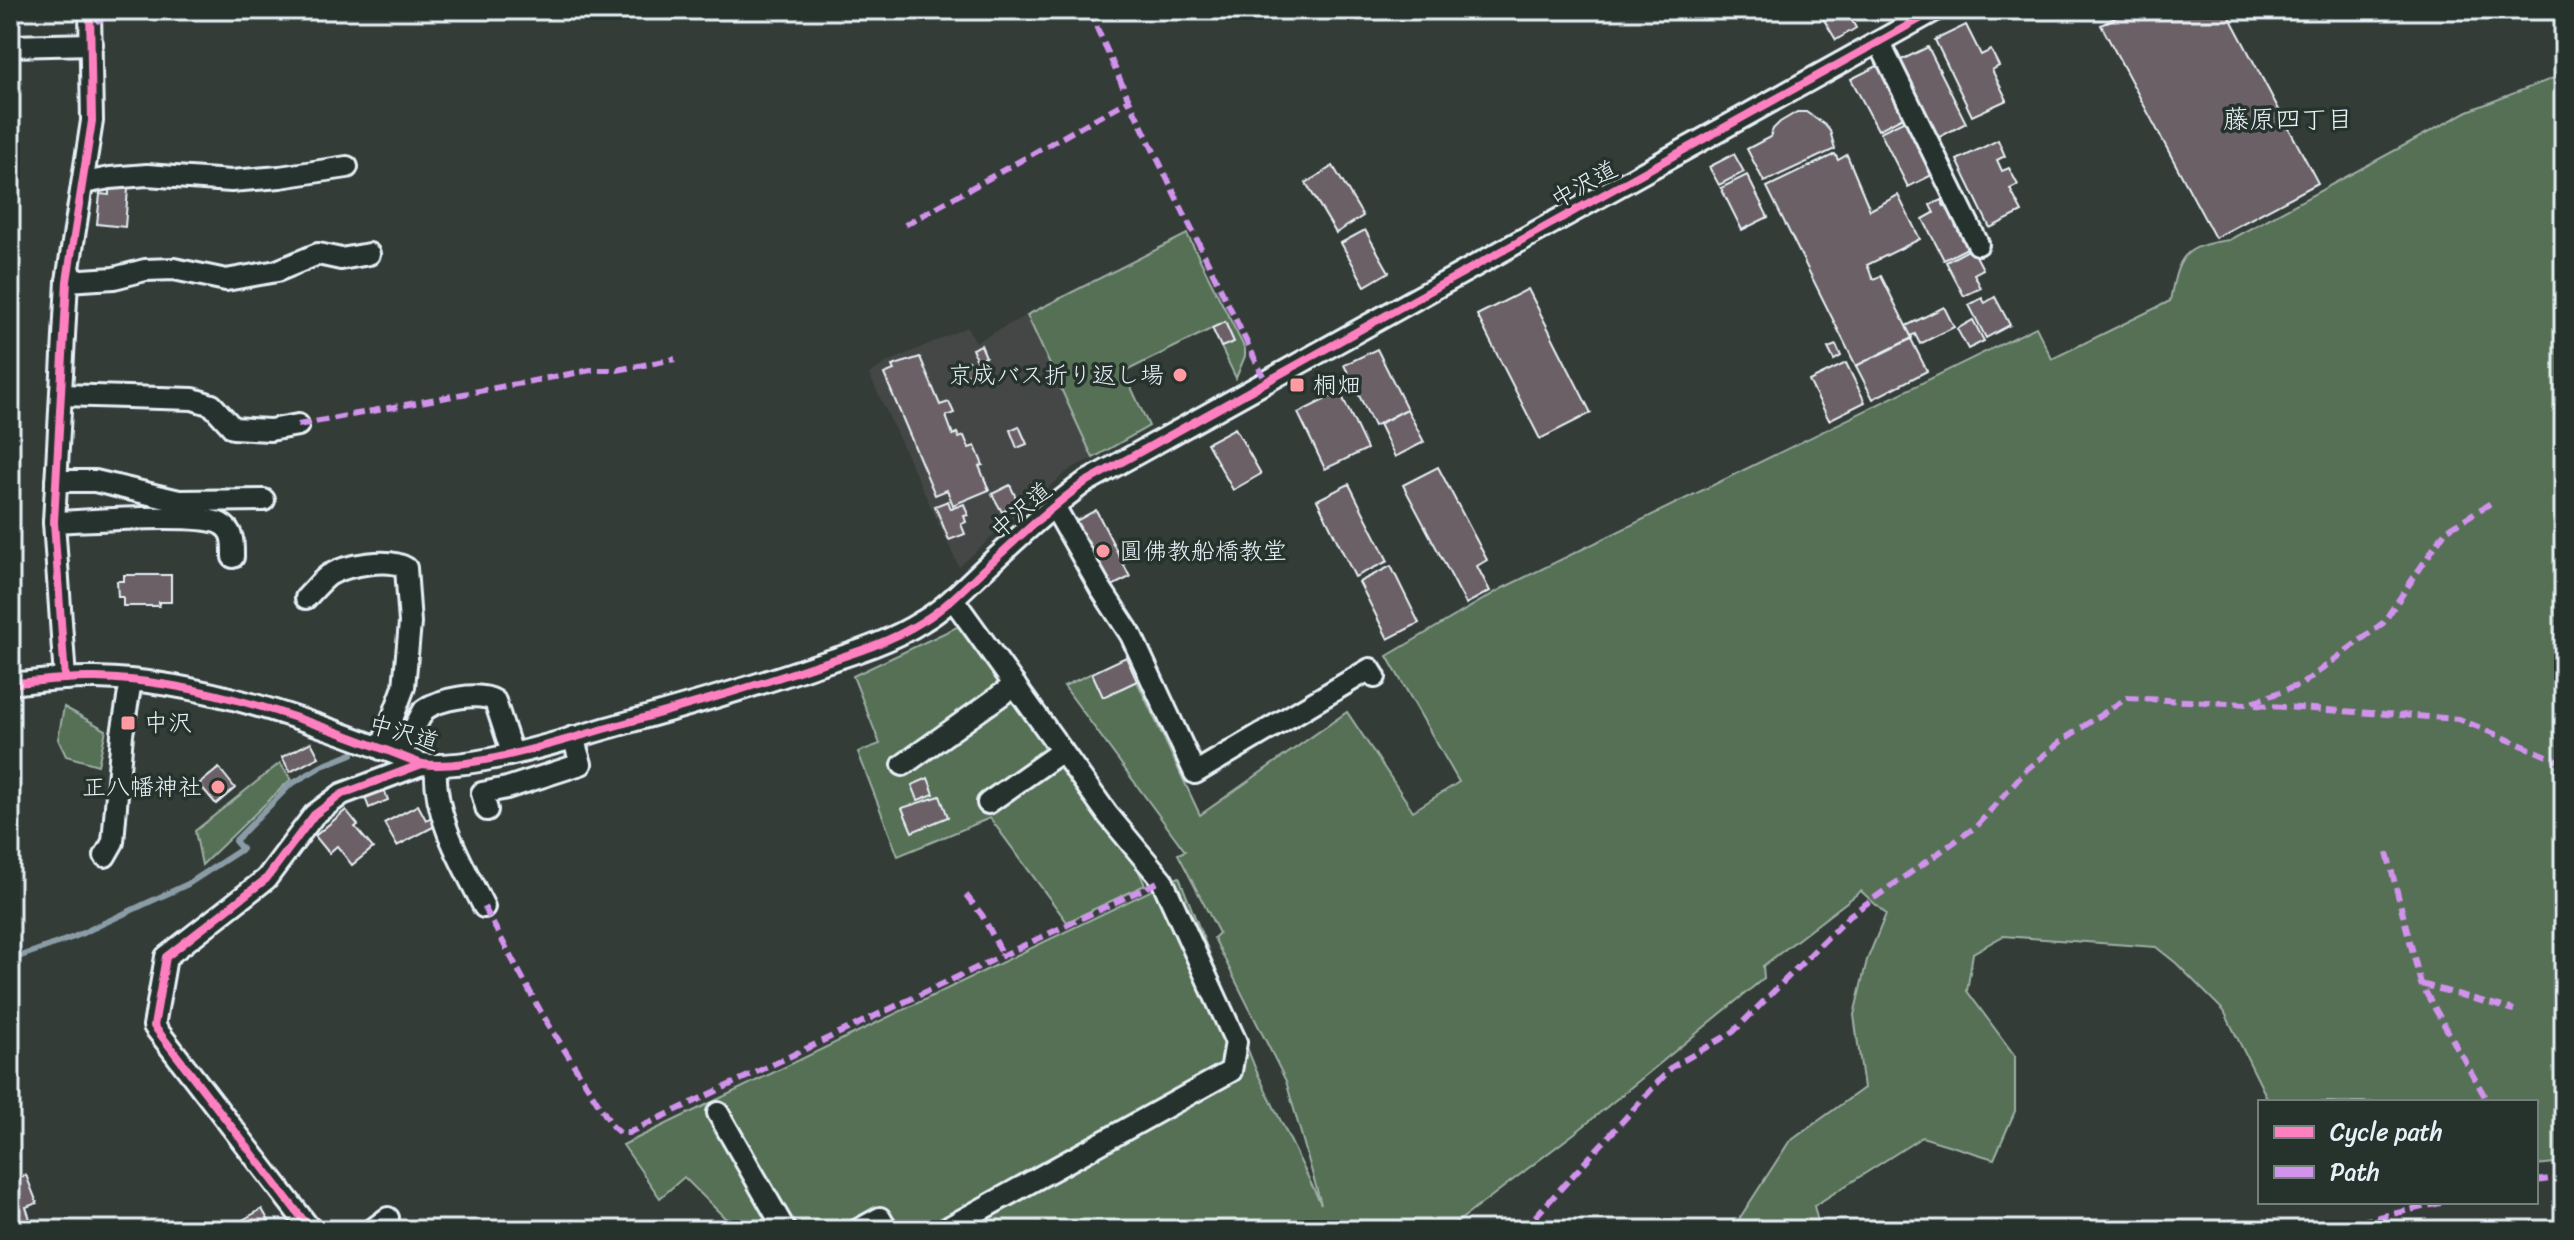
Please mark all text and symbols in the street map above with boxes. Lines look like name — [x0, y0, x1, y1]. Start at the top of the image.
district label: 藤原四丁目 — [2223, 96, 2353, 142]
street label: 中沢道 — [1542, 148, 1626, 220]
place label: 京成バス折り返し場 — [948, 354, 1164, 396]
place label: 桐畑 — [1313, 364, 1361, 406]
marker: 京成バス折り返し場 — [1171, 366, 1189, 384]
marker: 桐畑 — [1288, 376, 1306, 394]
street label: 中沢道 — [980, 471, 1062, 549]
place label: 圓佛教船橋教堂 — [1119, 530, 1287, 572]
marker: 圓佛教船橋教堂 — [1094, 542, 1112, 560]
place label: 中沢 — [144, 702, 192, 744]
street label: 中沢道 — [364, 703, 444, 763]
marker: 中沢 — [119, 714, 137, 732]
place label: 正八幡神社 — [82, 766, 202, 808]
marker: 正八幡神社 — [209, 778, 227, 796]
legend — [2258, 1100, 2538, 1204]
text: Cycle path — [2330, 1111, 2443, 1153]
text: Path — [2330, 1151, 2380, 1193]

